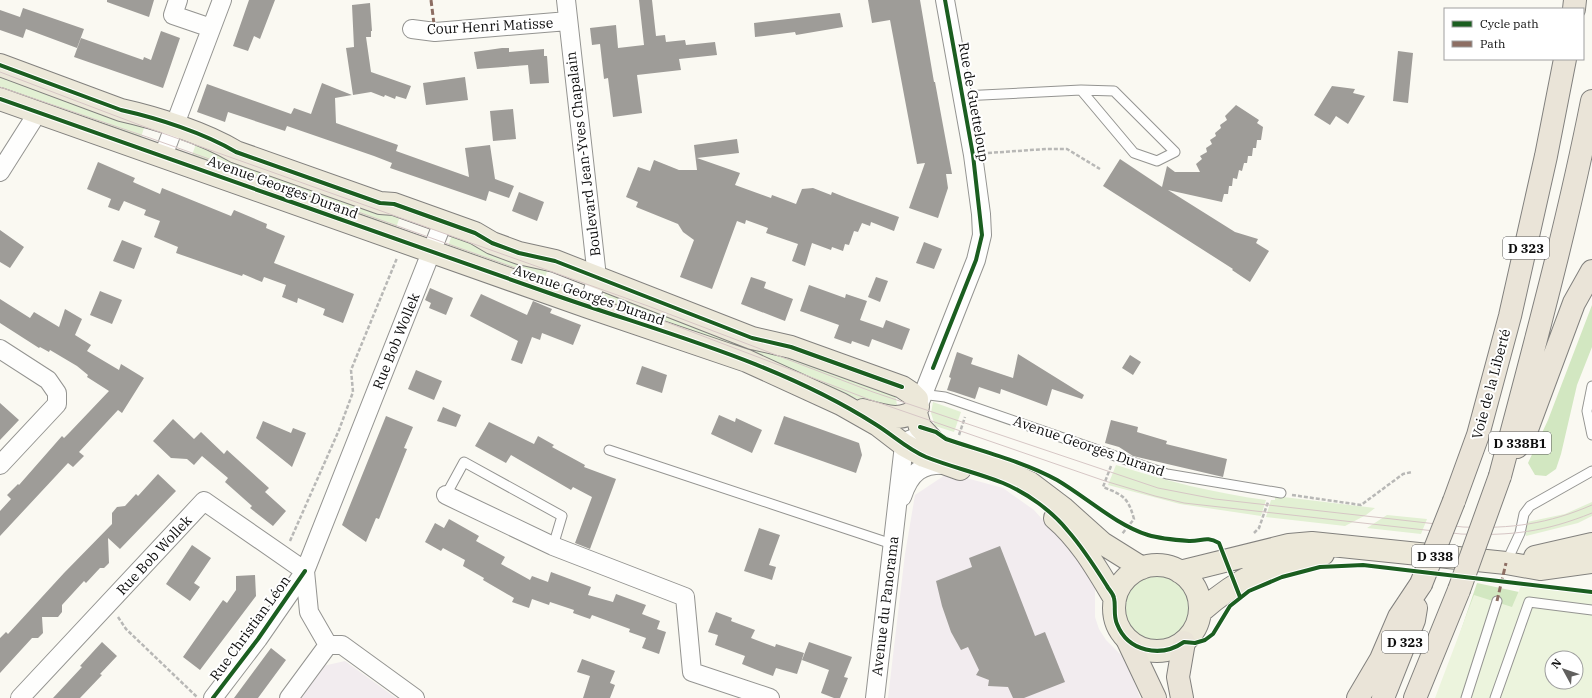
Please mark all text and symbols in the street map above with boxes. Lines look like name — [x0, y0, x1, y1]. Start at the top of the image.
legend — [1444, 8, 1584, 60]
street label: Cour Henri Matisse — [426, 14, 554, 38]
text: Cycle path — [1480, 16, 1539, 31]
text: Path — [1480, 36, 1506, 51]
street label: Rue de Guetteloup — [955, 41, 993, 163]
street label: Boulevard Jean-Yves Chapalain — [561, 50, 605, 257]
street label: Avenue Georges Durand — [205, 151, 361, 223]
road number: D 323 — [1503, 237, 1549, 259]
street label: Avenue Georges Durand — [511, 261, 668, 330]
street label: Rue Bob Wollek — [368, 289, 424, 392]
street label: Voie de la Liberté — [1468, 327, 1514, 441]
street label: Avenue Georges Durand — [1011, 412, 1168, 481]
road number: D 338B1 — [1489, 432, 1551, 454]
street label: Rue Bob Wollek — [112, 511, 196, 599]
street label: Avenue du Panorama — [867, 535, 903, 677]
road number: D 338 — [1412, 545, 1458, 567]
street label: Rue Christian Léon — [206, 572, 294, 684]
road number: D 323 — [1382, 631, 1428, 653]
north arrow — [1544, 650, 1584, 690]
text: N — [1548, 656, 1565, 671]

